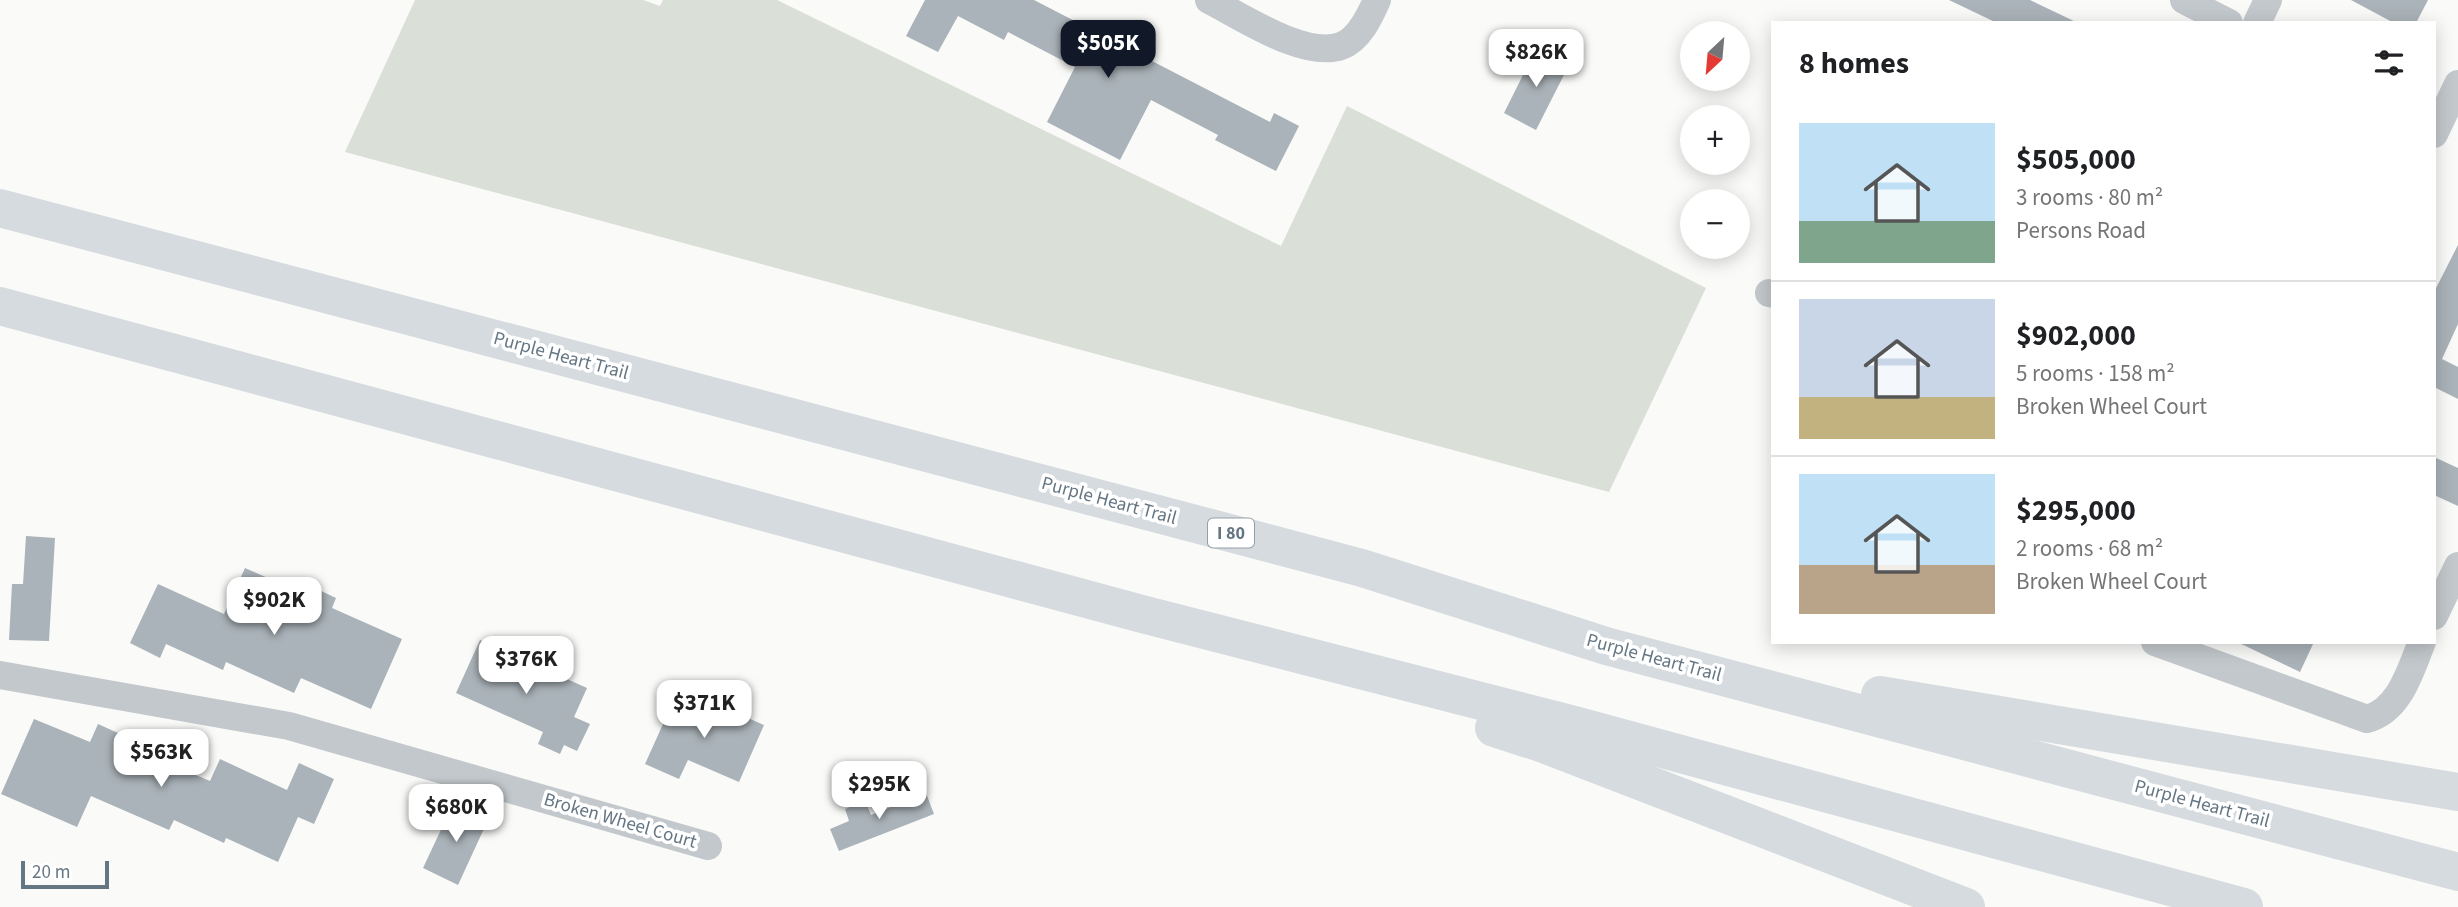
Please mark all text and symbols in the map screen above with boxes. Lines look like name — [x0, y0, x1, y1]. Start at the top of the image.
pin: $505K — [1059, 20, 1157, 80]
north arrow — [1680, 21, 1750, 91]
map controls — [1680, 21, 1750, 259]
text: $505K — [1077, 26, 1139, 59]
pin: $826K — [1487, 29, 1585, 89]
text: $826K — [1505, 35, 1567, 68]
text: 8 homes — [1799, 42, 1909, 85]
icon: filters — [2370, 44, 2408, 82]
button: + — [1680, 105, 1750, 175]
text: $505,000 — [2016, 138, 2136, 181]
icon: home — [1855, 151, 1939, 235]
text: 3 rooms · 80 m² — [2016, 181, 2163, 214]
button: − — [1680, 189, 1750, 259]
text: Persons Road — [2016, 214, 2146, 247]
text: $902,000 — [2016, 314, 2136, 357]
street label: Purple Heart Trail — [490, 325, 632, 387]
icon: home — [1855, 327, 1939, 411]
text: 5 rooms · 158 m² — [2016, 357, 2175, 390]
text: Broken Wheel Court — [2016, 390, 2207, 423]
street label: Purple Heart Trail — [1038, 470, 1180, 532]
text: $295,000 — [2016, 489, 2136, 532]
icon: home — [1855, 502, 1939, 586]
road number: I 80 — [1208, 518, 1254, 548]
text: 2 rooms · 68 m² — [2016, 532, 2163, 565]
text: Broken Wheel Court — [2016, 565, 2207, 598]
pin: $902K — [225, 578, 323, 637]
text: $902K — [243, 583, 305, 616]
street label: Purple Heart Trail — [1583, 627, 1725, 689]
pin: $376K — [477, 636, 575, 696]
text: $376K — [495, 642, 557, 675]
pin: $371K — [655, 680, 753, 740]
text: $371K — [673, 686, 735, 719]
pin: $563K — [112, 730, 210, 789]
text: $563K — [130, 735, 192, 768]
pin: $295K — [830, 762, 928, 821]
text: $295K — [848, 767, 910, 800]
street label: Purple Heart Trail — [2131, 773, 2273, 835]
pin: $680K — [407, 784, 505, 844]
street label: Broken Wheel Court — [540, 786, 700, 856]
text: $680K — [425, 790, 487, 823]
scale bar — [21, 858, 108, 890]
text: 20 m — [32, 859, 70, 886]

